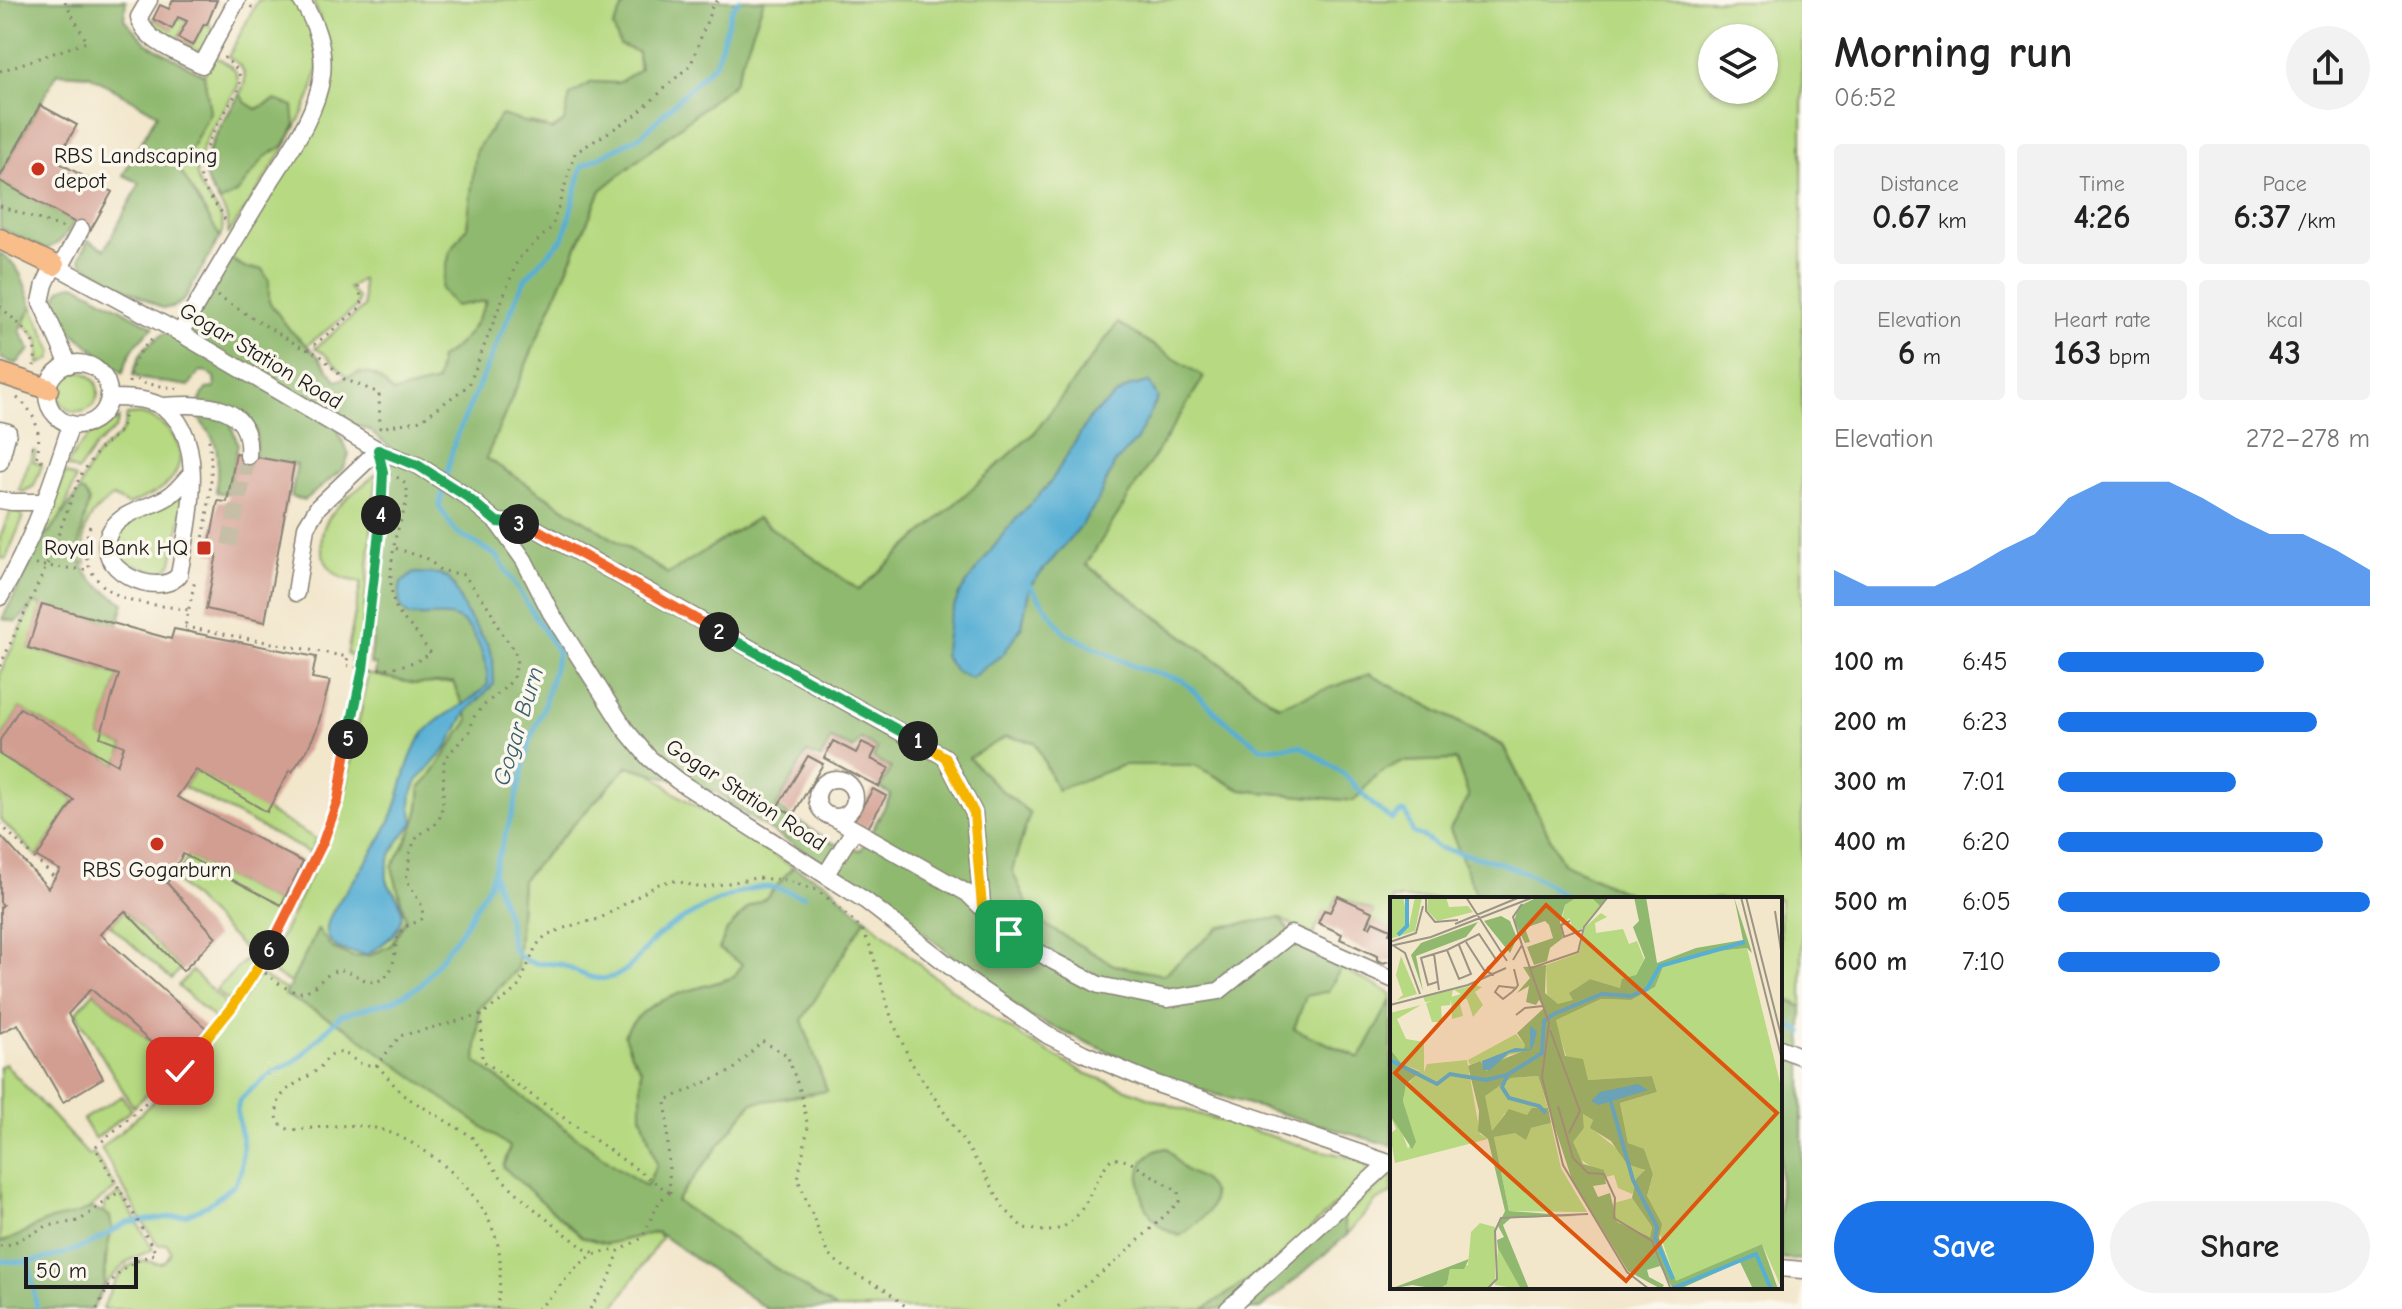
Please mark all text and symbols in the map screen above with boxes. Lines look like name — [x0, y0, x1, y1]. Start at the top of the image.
map controls — [1698, 24, 1778, 104]
button: layers — [1698, 24, 1778, 104]
button: share — [2286, 26, 2370, 110]
text: Morning run — [1834, 27, 2073, 78]
text: 06:52 — [1834, 83, 1896, 113]
place label: RBS Landscaping depot — [54, 143, 218, 194]
marker: RBS Landscaping depot — [29, 160, 47, 178]
text: Distance — [1880, 171, 1959, 197]
text: Time — [2079, 171, 2125, 197]
text: Pace — [2262, 171, 2307, 197]
text: 0.67 — [1872, 197, 1931, 237]
text: 4:26 — [2073, 197, 2131, 237]
text: 6:37 — [2233, 197, 2290, 237]
text: km — [1931, 208, 1967, 234]
text: /km — [2290, 208, 2336, 234]
street label: Gogar Station Road — [175, 297, 347, 415]
text: Elevation — [1877, 307, 1961, 333]
text: Heart rate — [2053, 307, 2150, 333]
text: kcal — [2266, 307, 2303, 333]
text: 6 — [1898, 333, 1915, 373]
text: 163 — [2054, 333, 2101, 373]
text: 43 — [2268, 333, 2301, 373]
text: m — [1915, 344, 1941, 370]
text: bpm — [2101, 344, 2150, 370]
text: Elevation — [1834, 424, 1934, 454]
text: 272–278 m — [2246, 424, 2370, 454]
pin: 4 — [361, 495, 401, 535]
text: 4 — [376, 502, 386, 528]
pin: 3 — [499, 504, 539, 544]
text: 3 — [514, 511, 524, 537]
place label: Royal Bank HQ — [44, 535, 188, 561]
marker: Royal Bank HQ — [195, 539, 213, 557]
pin: 2 — [699, 612, 739, 652]
text: 2 — [714, 619, 724, 645]
text: 100 m — [1834, 647, 1904, 677]
text: 6:45 — [1962, 647, 2007, 677]
water label: Gogar Burn — [487, 663, 549, 789]
text: 200 m — [1834, 707, 1907, 737]
text: 6:23 — [1962, 707, 2008, 737]
pin: 5 — [328, 719, 368, 759]
pin: 1 — [898, 721, 938, 761]
text: 5 — [342, 726, 354, 752]
text: 1 — [914, 728, 922, 754]
street label: Gogar Station Road — [661, 734, 831, 856]
text: 300 m — [1834, 767, 1907, 797]
text: 7:01 — [1962, 767, 2005, 797]
text: 400 m — [1834, 827, 1906, 857]
text: 6:20 — [1962, 827, 2010, 857]
marker: RBS Gogarburn — [148, 835, 166, 853]
place label: RBS Gogarburn — [82, 857, 232, 883]
text: 500 m — [1834, 887, 1908, 917]
text: 6:05 — [1962, 887, 2011, 917]
inset map — [1390, 897, 1782, 1289]
pin — [975, 900, 1043, 968]
icon: arrive — [987, 912, 1031, 956]
pin: 6 — [249, 930, 289, 970]
text: 6 — [263, 937, 275, 963]
text: 600 m — [1834, 947, 1907, 977]
text: 7:10 — [1962, 947, 2005, 977]
pin — [146, 1037, 214, 1105]
icon: check — [158, 1049, 202, 1093]
button: Save — [1834, 1201, 2094, 1293]
button: Share — [2110, 1201, 2370, 1293]
scale bar — [24, 1253, 138, 1289]
text: 50 m — [36, 1258, 87, 1284]

